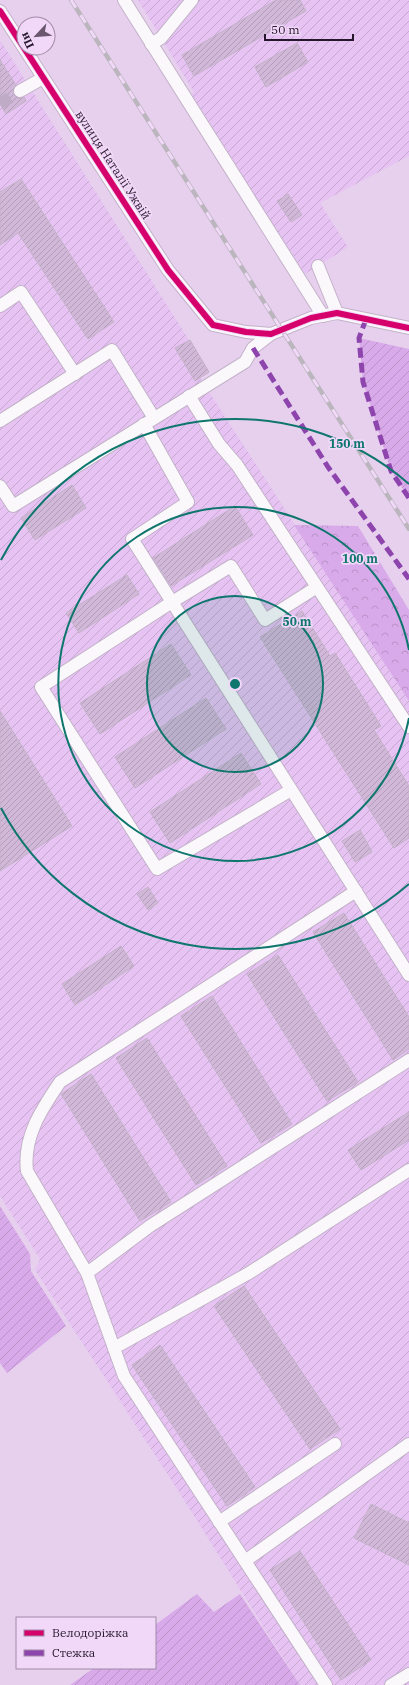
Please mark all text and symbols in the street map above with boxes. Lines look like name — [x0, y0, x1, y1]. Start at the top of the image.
north arrow — [16, 16, 56, 56]
scale bar — [265, 16, 353, 42]
text: 50 m — [271, 22, 300, 37]
text: Пн — [17, 29, 37, 51]
street label: вулиця Наталії Ужвій — [73, 107, 154, 222]
text: 150 m — [329, 436, 365, 451]
text: 100 m — [342, 551, 378, 566]
text: 50 m — [283, 614, 312, 629]
centre of rings — [228, 677, 242, 691]
legend — [16, 1617, 156, 1669]
text: Велодоріжка — [52, 1625, 129, 1640]
text: Стежка — [52, 1645, 96, 1660]

